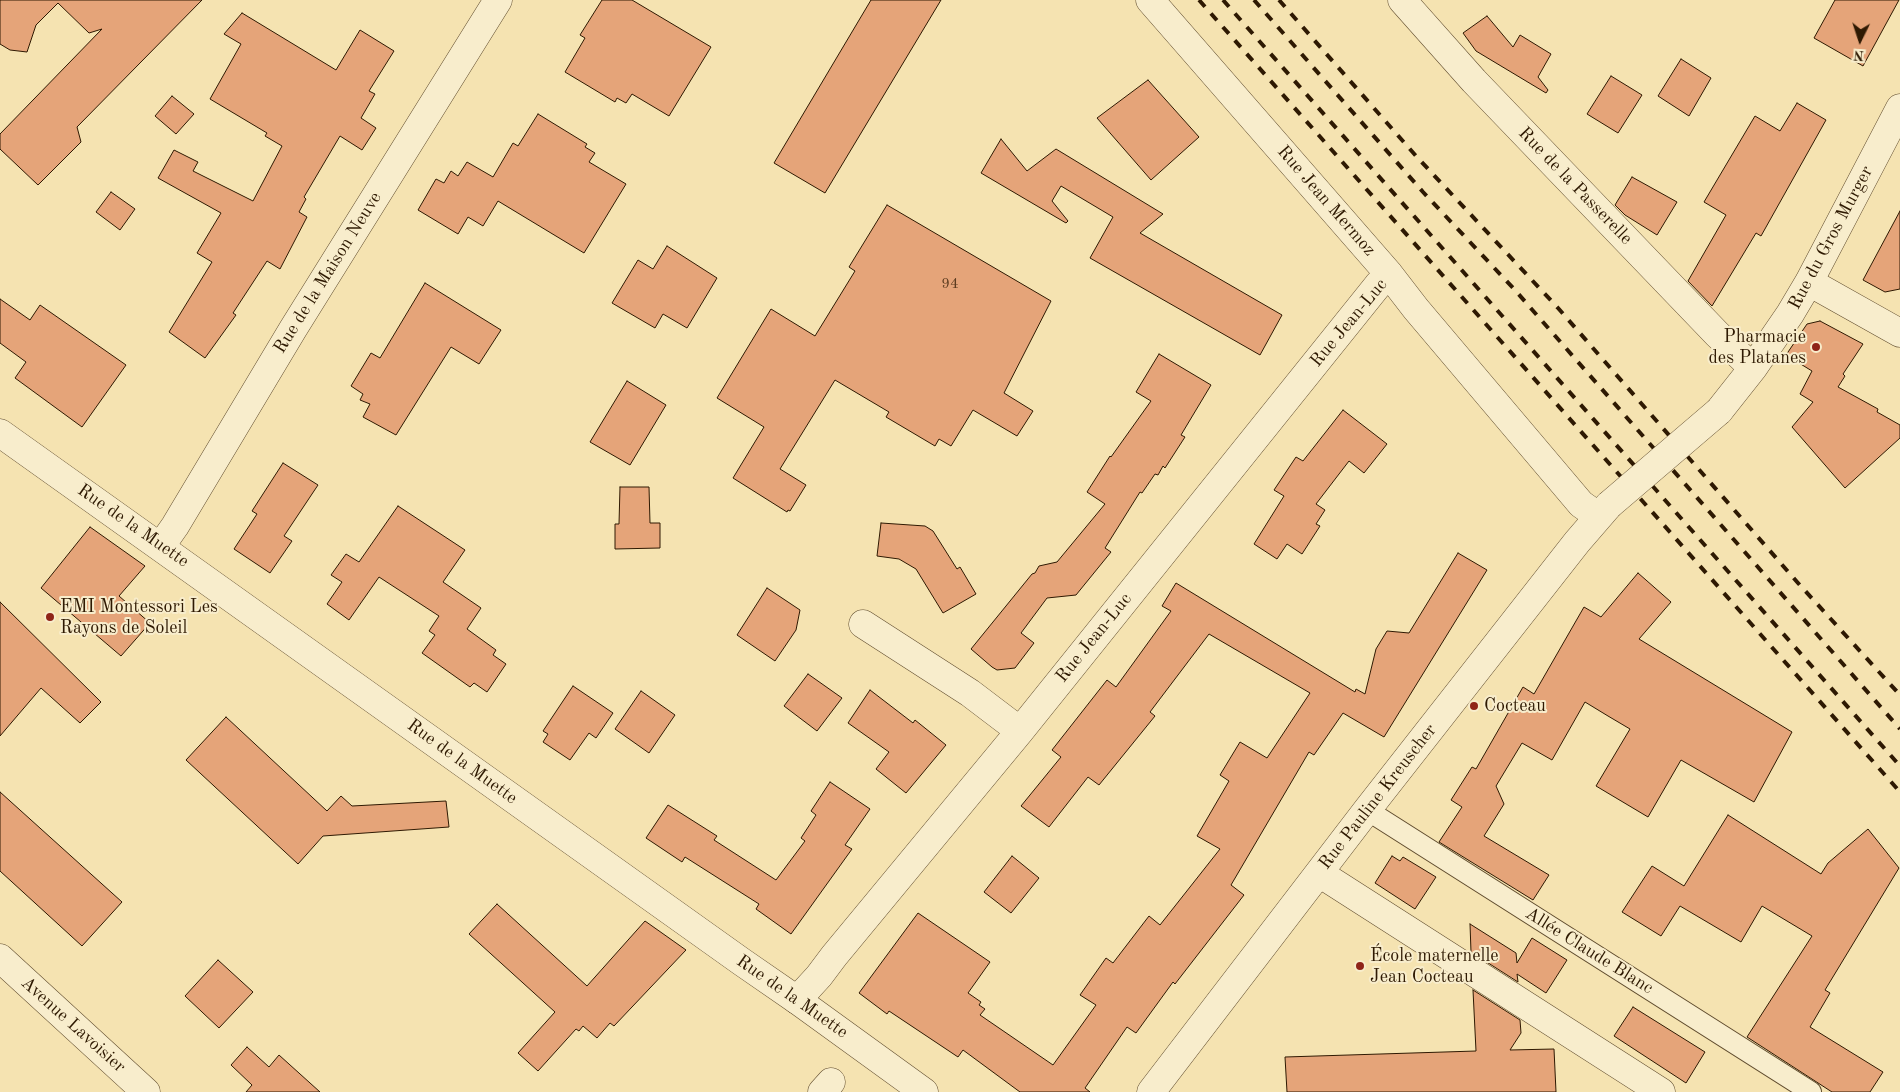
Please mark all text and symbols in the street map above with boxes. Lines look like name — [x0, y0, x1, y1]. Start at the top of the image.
north arrow — [1835, 15, 1885, 65]
text: N — [1853, 48, 1865, 62]
street label: Rue de la Passerelle — [1513, 123, 1637, 249]
street label: Rue Jean Mermoz — [1272, 141, 1380, 261]
street label: Rue du Gros Murger — [1784, 163, 1878, 313]
street label: Rue de la Maison Neuve — [269, 188, 387, 358]
street label: Rue Jean-Luc — [1306, 274, 1392, 372]
house number: 94 — [941, 275, 959, 293]
place label: Pharmacie des Platanes — [1708, 326, 1806, 368]
marker: Pharmacie des Platanes — [1810, 341, 1822, 353]
street label: Rue de la Muette — [73, 480, 193, 572]
street label: Rue Jean-Luc — [1051, 589, 1137, 687]
place label: EMI Montessori Les Rayons de Soleil — [60, 596, 218, 638]
marker: EMI Montessori Les Rayons de Soleil — [44, 611, 56, 623]
place label: Cocteau — [1484, 695, 1546, 717]
marker: Cocteau — [1468, 700, 1480, 712]
street label: Rue de la Muette — [403, 715, 521, 809]
street label: Rue Pauline Kreuscher — [1315, 720, 1441, 874]
street label: Allée Claude Blanc — [1521, 903, 1657, 999]
place label: École maternelle Jean Cocteau — [1370, 945, 1499, 988]
street label: Rue de la Muette — [732, 951, 852, 1043]
marker: École maternelle Jean Cocteau — [1354, 960, 1366, 972]
street label: Avenue Lavoisier — [16, 972, 130, 1078]

